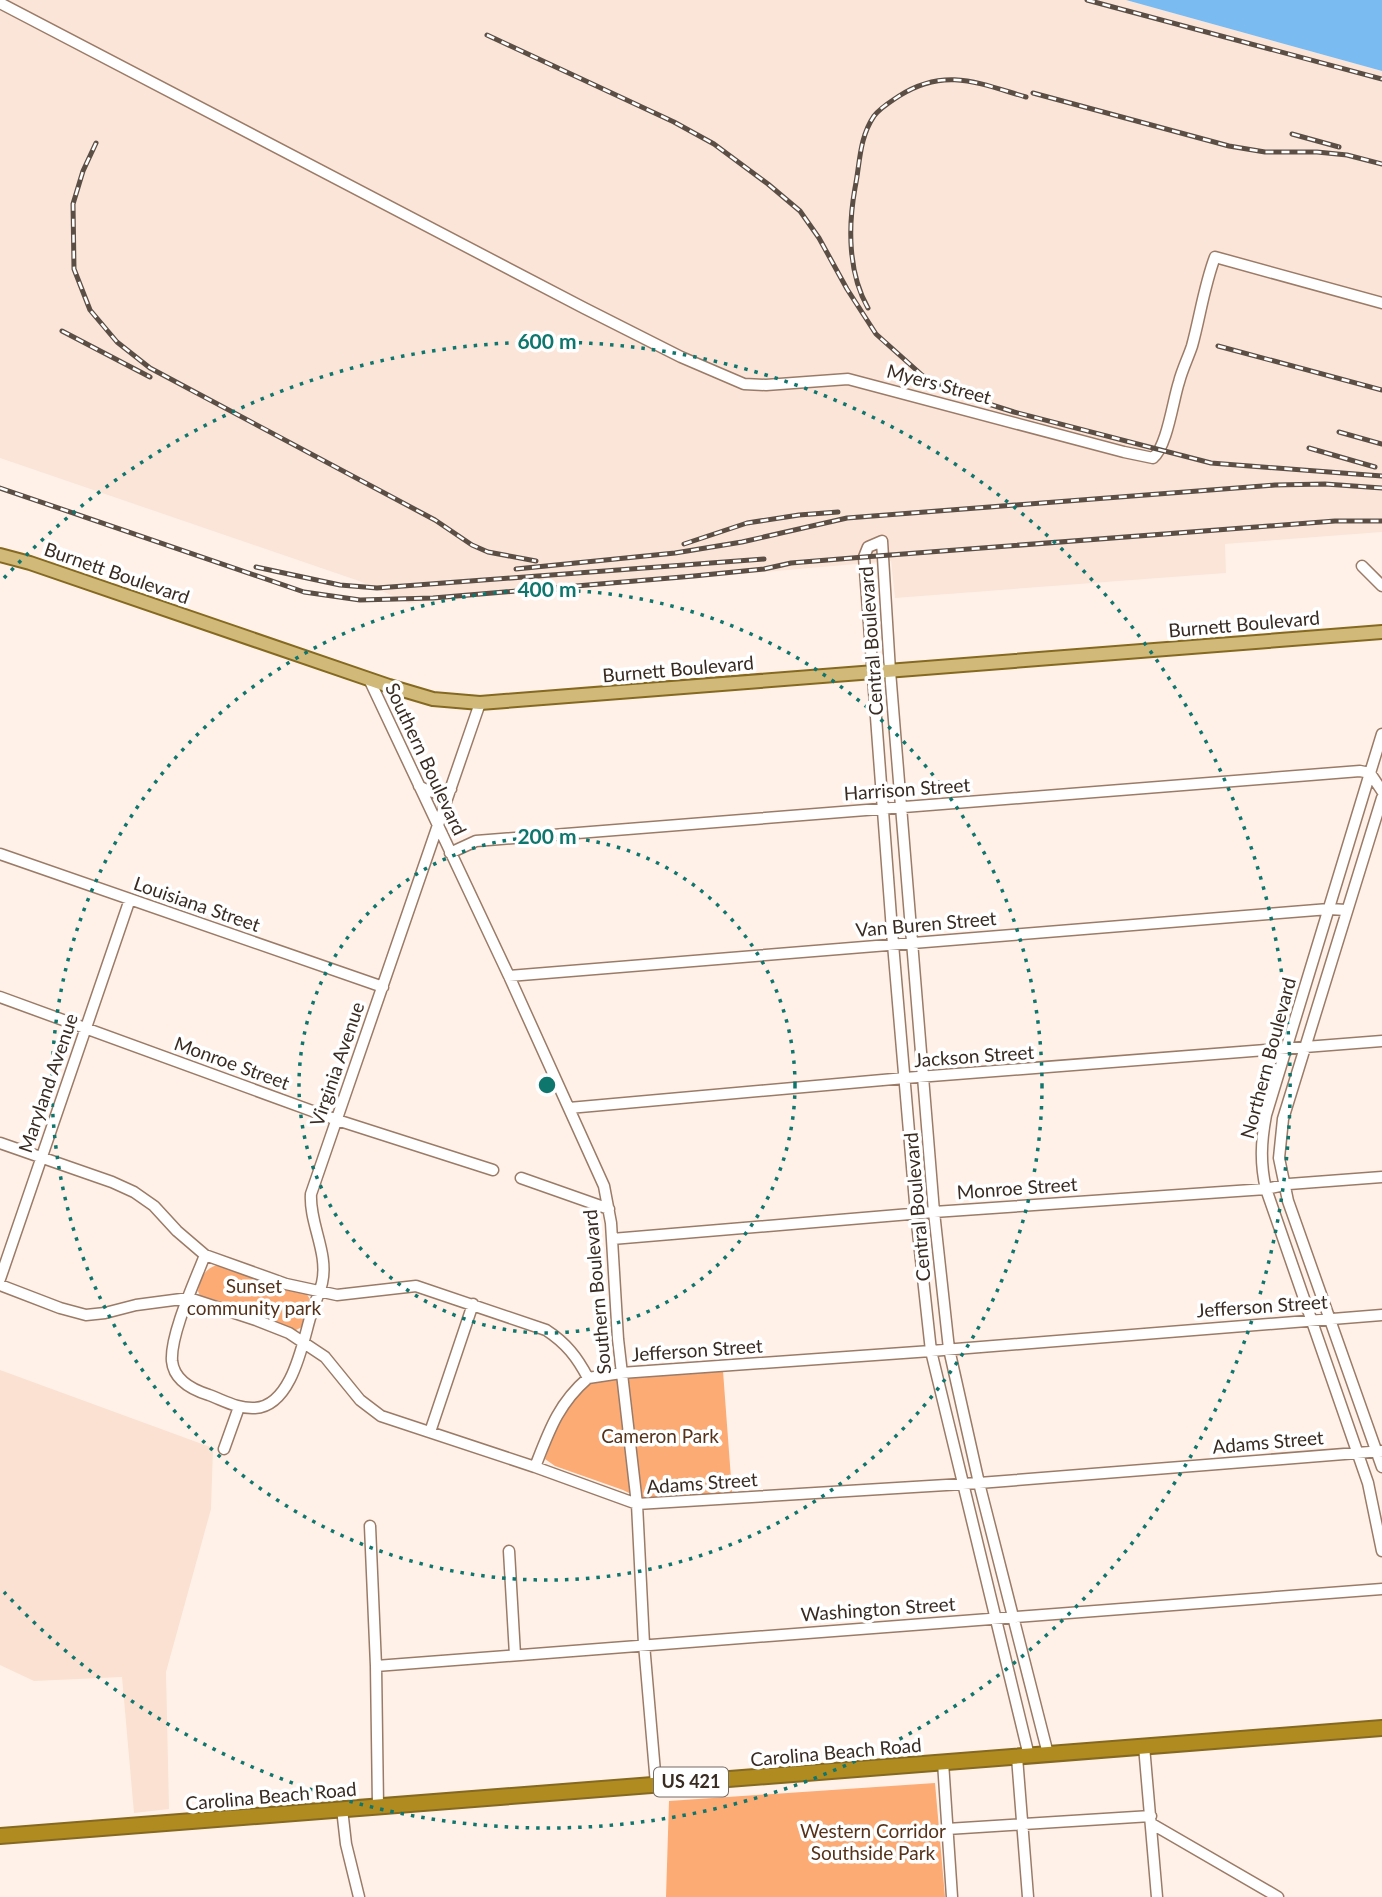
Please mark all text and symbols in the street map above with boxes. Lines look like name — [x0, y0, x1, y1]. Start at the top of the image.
text: 600 m — [517, 328, 577, 353]
street label: Myers Street — [884, 359, 994, 409]
street label: Burnett Boulevard — [42, 537, 193, 608]
street label: Central Boulevard — [854, 566, 887, 716]
text: 400 m — [517, 576, 577, 601]
street label: Burnett Boulevard — [1167, 605, 1321, 642]
street label: Burnett Boulevard — [601, 650, 755, 687]
street label: Southern Boulevard — [381, 679, 472, 839]
street label: Harrison Street — [843, 773, 971, 804]
text: 200 m — [517, 823, 577, 848]
street label: Louisiana Street — [131, 871, 264, 936]
street label: Van Buren Street — [855, 906, 997, 941]
street label: Northern Boulevard — [1235, 975, 1300, 1141]
street label: Virginia Avenue — [304, 998, 369, 1129]
street label: Maryland Avenue — [13, 1010, 82, 1156]
street label: Monroe Street — [171, 1031, 293, 1094]
street label: Jackson Street — [913, 1040, 1035, 1071]
centre of rings — [535, 1073, 559, 1097]
street label: Central Boulevard — [899, 1132, 934, 1282]
street label: Monroe Street — [956, 1172, 1078, 1203]
street label: Southern Boulevard — [578, 1209, 615, 1375]
park label: Sunset community park — [187, 1274, 322, 1319]
street label: Jefferson Street — [1196, 1289, 1328, 1322]
street label: Jefferson Street — [631, 1333, 763, 1366]
park label: Cameron Park — [601, 1424, 719, 1447]
street label: Adams Street — [1211, 1425, 1325, 1458]
street label: Adams Street — [646, 1467, 759, 1498]
street label: Washington Street — [800, 1592, 956, 1625]
street label: Carolina Beach Road — [749, 1733, 922, 1770]
road number: US 421 — [654, 1768, 728, 1797]
street label: Carolina Beach Road — [184, 1777, 357, 1814]
park label: Western Corridor Southside Park — [800, 1819, 946, 1864]

